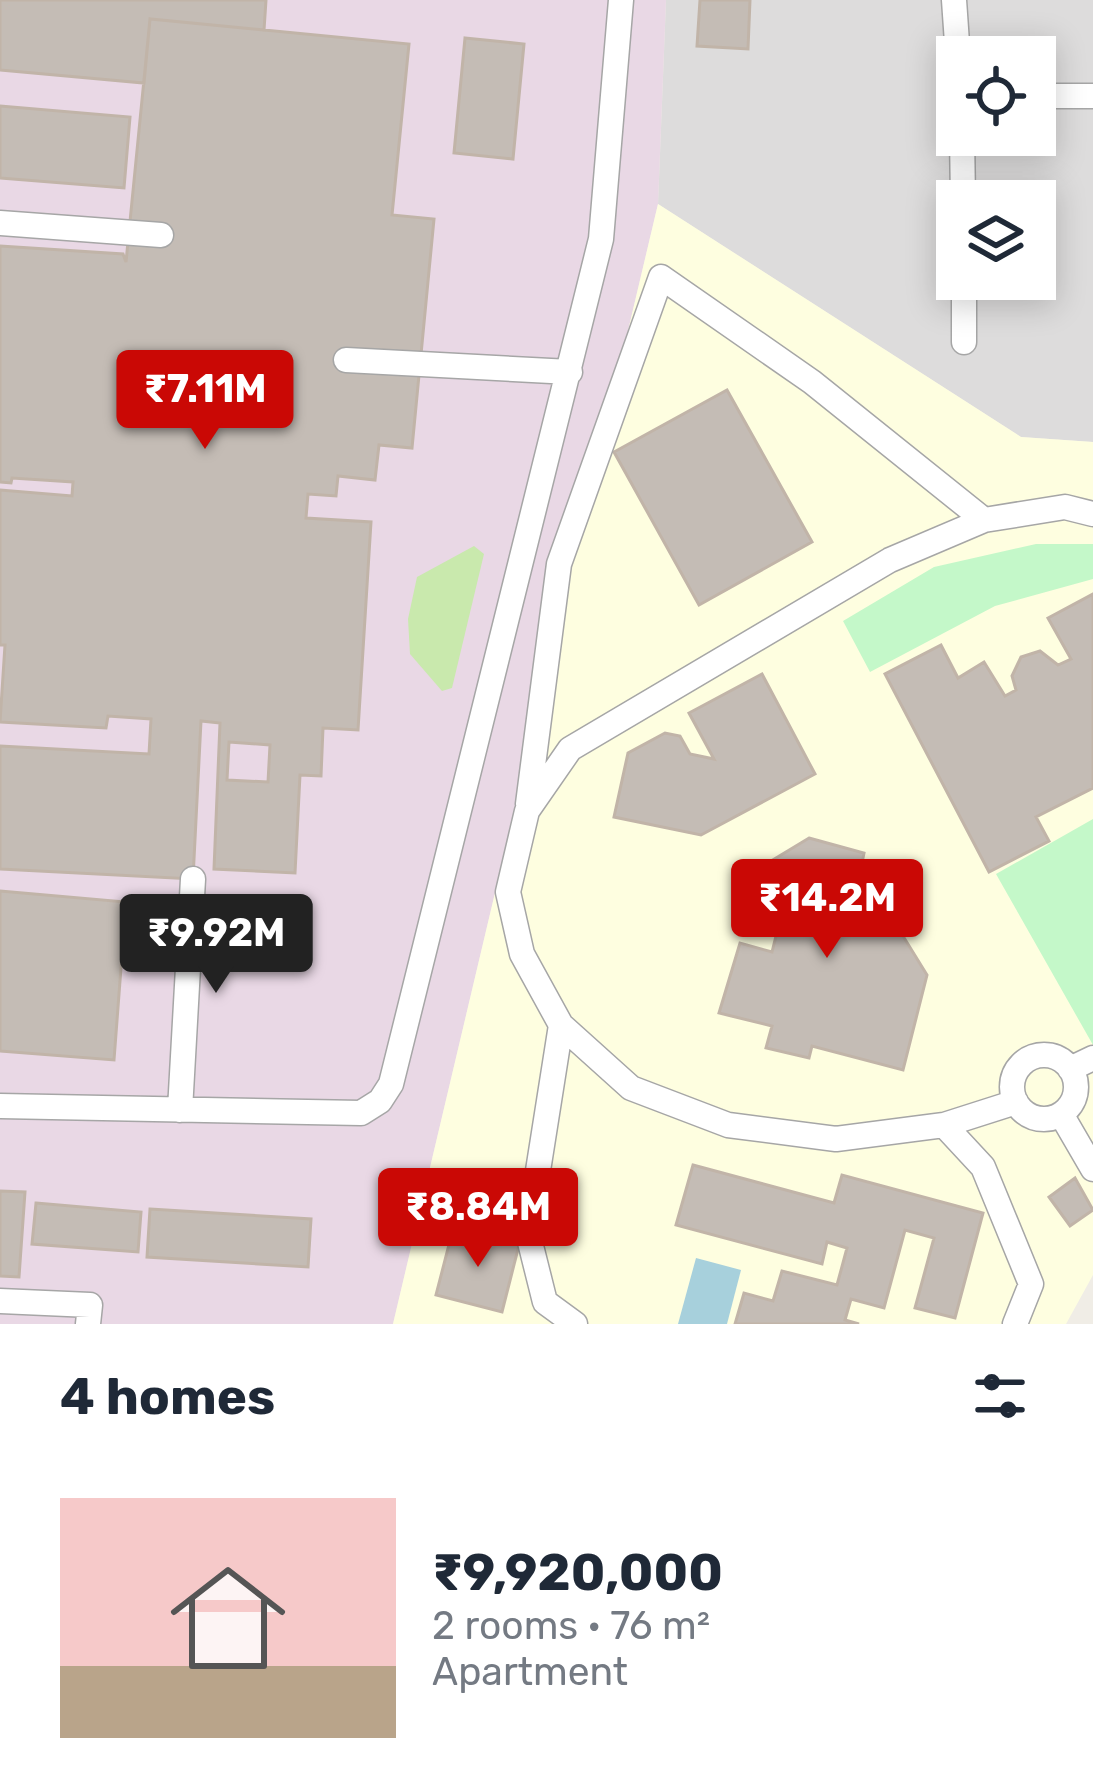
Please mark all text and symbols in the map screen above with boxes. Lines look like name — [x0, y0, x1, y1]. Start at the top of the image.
map controls — [936, 36, 1056, 300]
button: locate — [936, 36, 1056, 156]
button: layers — [936, 180, 1056, 300]
pin: ₹7.11M — [107, 350, 303, 452]
text: ₹7.11M — [143, 366, 267, 412]
pin: ₹14.2M — [729, 859, 925, 961]
text: ₹14.2M — [758, 875, 896, 921]
pin: ₹9.92M — [118, 894, 314, 996]
text: ₹9.92M — [147, 910, 285, 956]
pin: ₹8.84M — [380, 1168, 576, 1270]
text: ₹8.84M — [405, 1184, 551, 1230]
icon: filters — [967, 1363, 1033, 1429]
text: 4 homes — [60, 1366, 275, 1427]
text: ₹9,920,000 — [432, 1542, 723, 1603]
icon: home — [156, 1546, 300, 1690]
text: 2 rooms · 76 m² — [432, 1603, 710, 1649]
text: Apartment — [432, 1649, 628, 1695]

